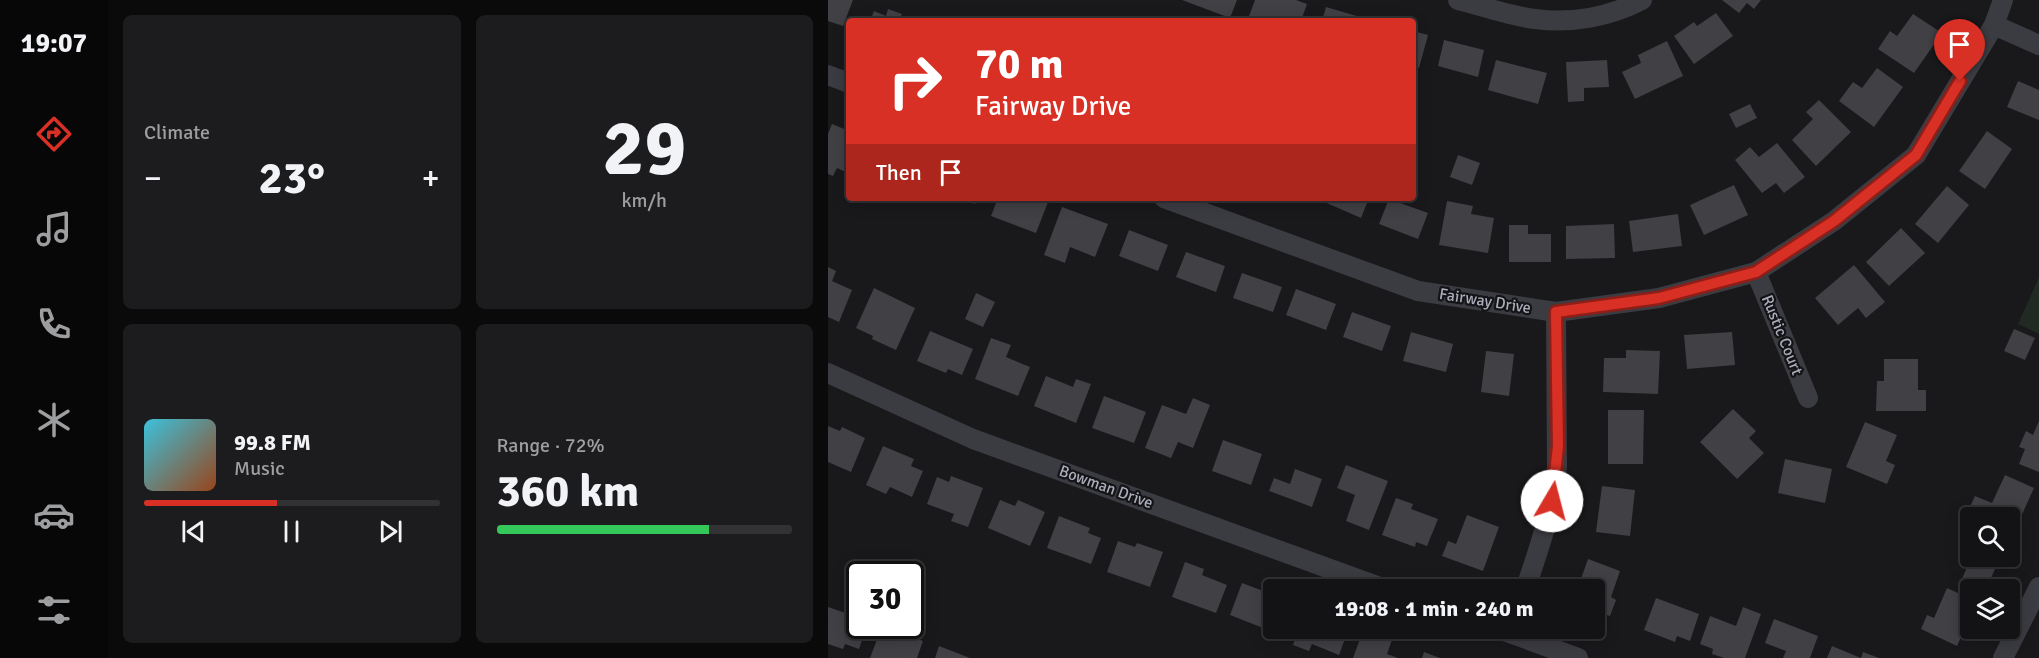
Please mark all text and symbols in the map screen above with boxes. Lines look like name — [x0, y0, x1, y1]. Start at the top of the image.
pin — [1934, 19, 1985, 81]
text: 19:07 — [21, 27, 87, 60]
icon: arrive — [1943, 28, 1976, 61]
text: 70 m — [975, 39, 1064, 90]
icon: right — [876, 42, 954, 120]
text: Fairway Drive — [975, 90, 1131, 123]
text: 29 — [602, 101, 686, 197]
icon: directions — [33, 113, 75, 155]
text: Climate — [144, 120, 210, 145]
text: 23° — [258, 151, 325, 206]
icon: arrive — [934, 156, 967, 189]
text: − — [144, 158, 162, 199]
text: + — [422, 158, 439, 199]
text: Then — [876, 159, 922, 186]
text: km/h — [622, 188, 667, 213]
icon: music — [33, 208, 75, 250]
street label: Fairway Drive — [1438, 284, 1532, 318]
street label: Rustic Court — [1757, 292, 1807, 378]
icon: phone — [33, 303, 75, 345]
icon: climate — [33, 399, 75, 441]
text: 99.8 FM — [234, 429, 311, 456]
text: Range · 72% — [497, 433, 605, 458]
text: Music — [234, 456, 285, 481]
street label: Bowman Drive — [1056, 461, 1156, 513]
text: 360 km — [497, 464, 639, 519]
position arrow — [1520, 469, 1584, 533]
icon: car — [33, 494, 75, 536]
map controls — [1960, 507, 2020, 639]
button: search — [1960, 507, 2020, 567]
icon: previous — [177, 515, 210, 548]
icon: pause — [275, 515, 308, 548]
icon: next — [374, 515, 407, 548]
speed limit sign: 30 — [846, 561, 924, 639]
button: layers — [1960, 579, 2020, 639]
icon: filters — [33, 589, 75, 631]
text: 19:08 · 1 min · 240 m — [1334, 595, 1534, 622]

